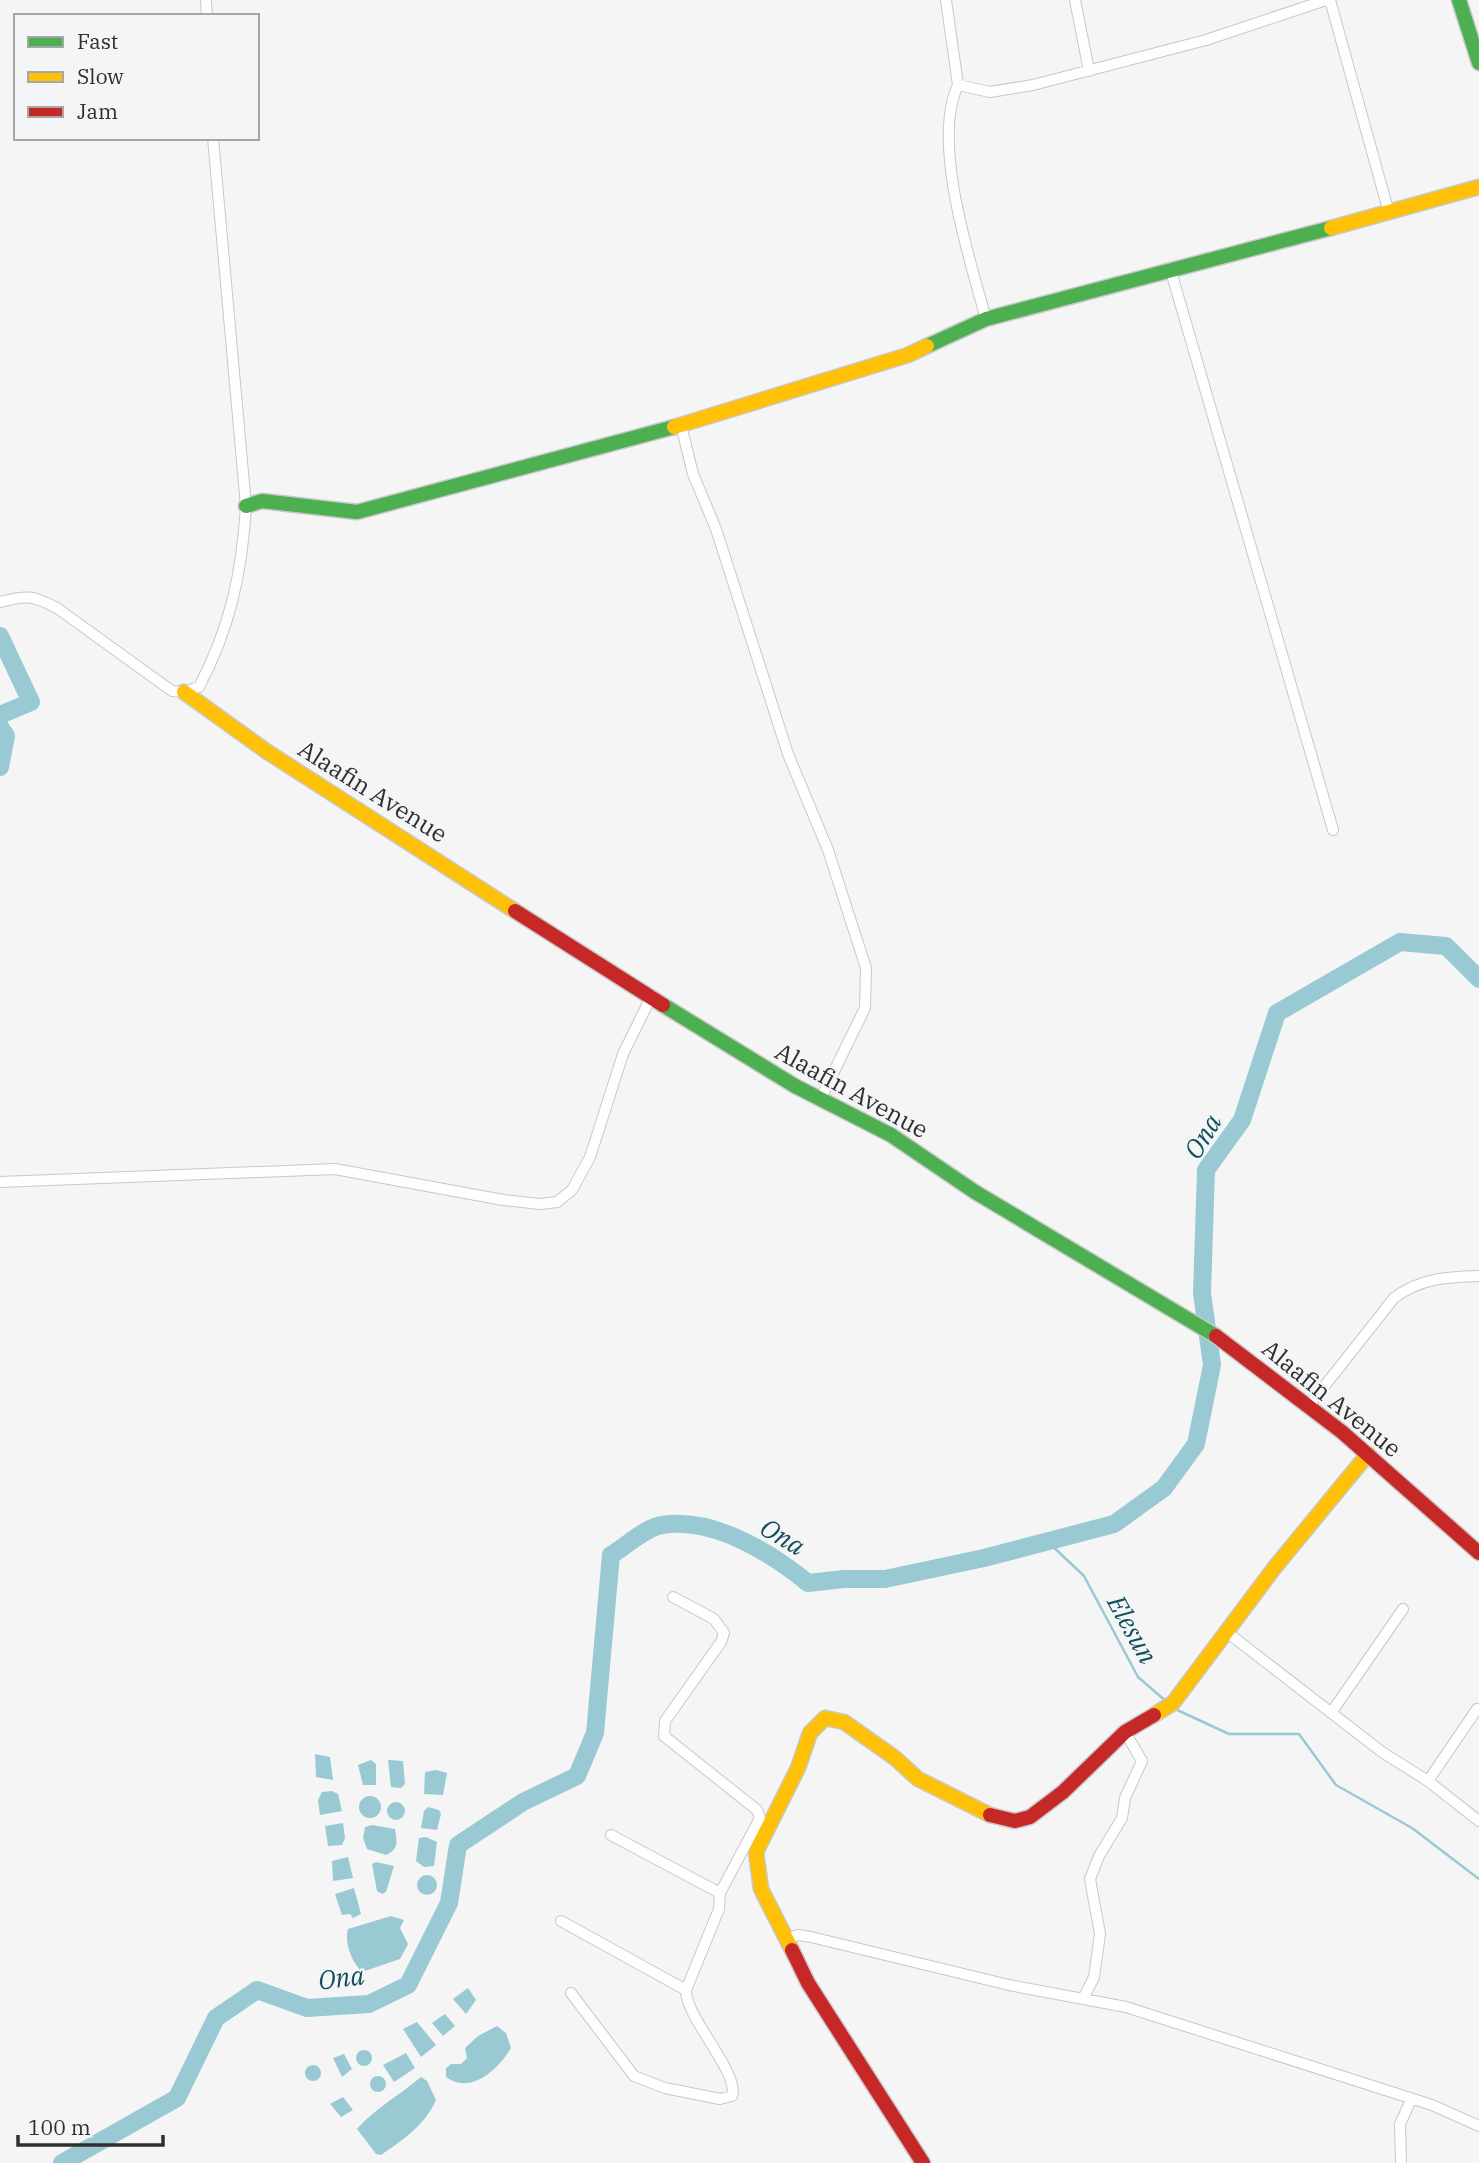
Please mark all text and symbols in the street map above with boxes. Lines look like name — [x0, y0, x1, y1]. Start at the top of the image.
legend — [14, 14, 259, 140]
text: Fast — [77, 27, 118, 55]
text: Slow — [77, 62, 124, 90]
text: Jam — [77, 97, 118, 125]
street label: Alaafin Avenue — [292, 732, 454, 850]
street label: Alaafin Avenue — [770, 1035, 934, 1145]
water label: Ona — [1175, 1107, 1229, 1165]
street label: Alaafin Avenue — [1256, 1332, 1408, 1464]
water label: Ona — [754, 1510, 812, 1562]
water label: Elesun — [1100, 1588, 1166, 1670]
water label: Ona — [316, 1957, 366, 1997]
scale bar — [18, 2104, 163, 2148]
text: 100 m — [28, 2113, 91, 2141]

